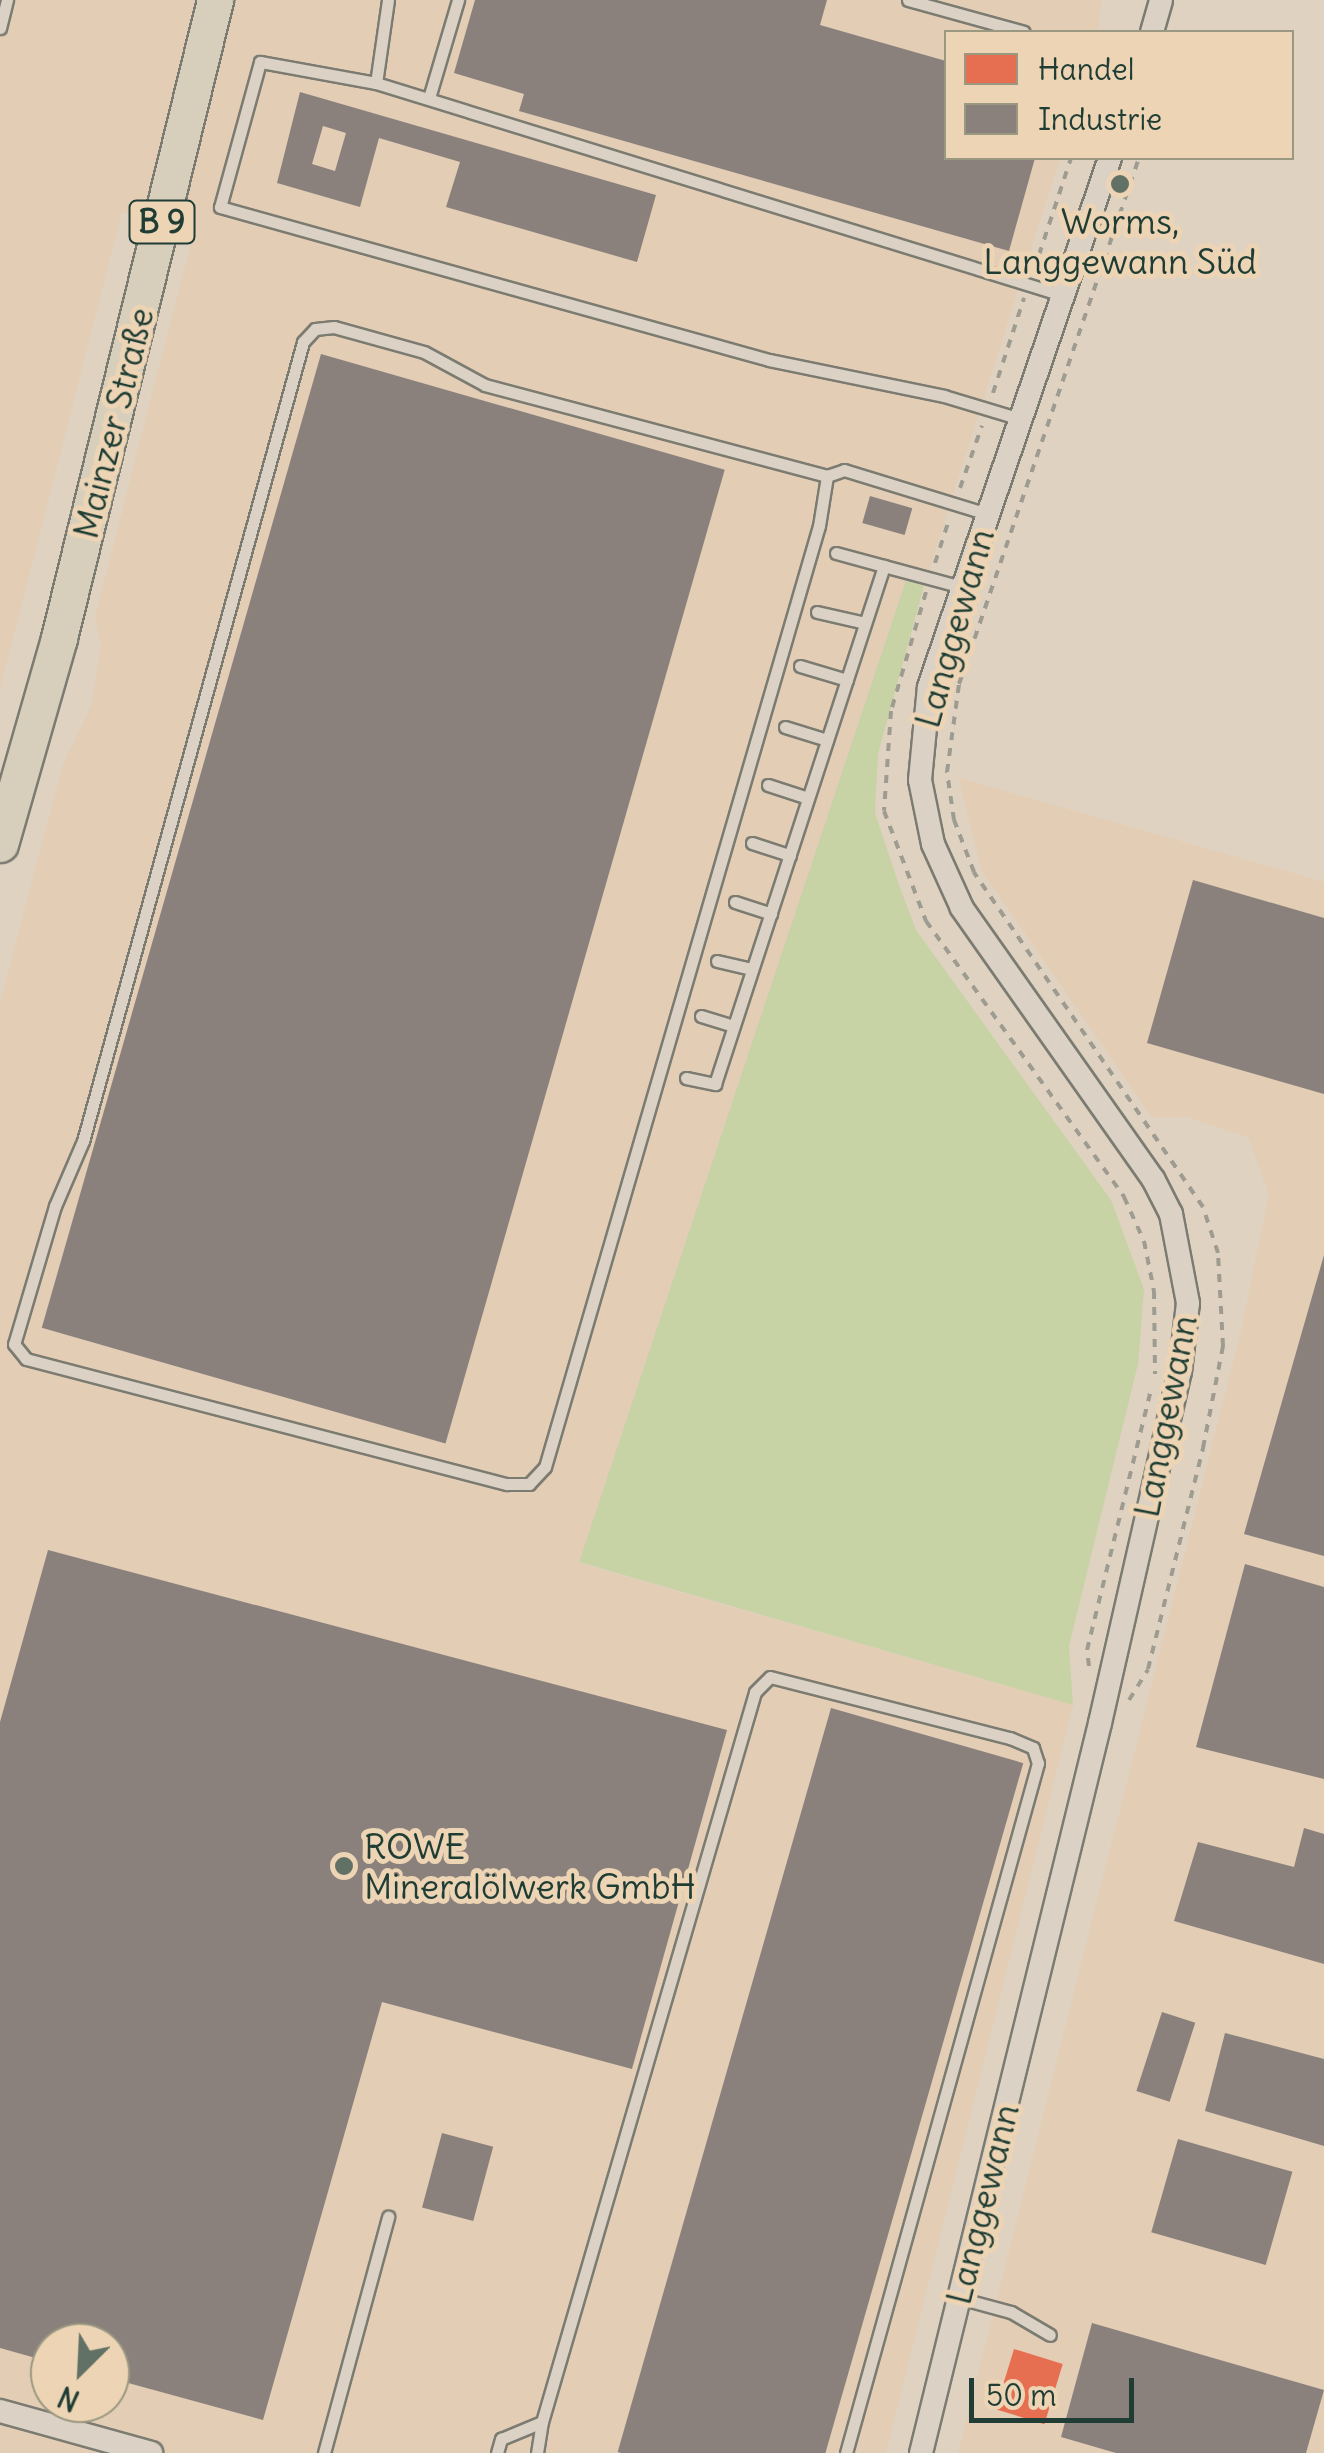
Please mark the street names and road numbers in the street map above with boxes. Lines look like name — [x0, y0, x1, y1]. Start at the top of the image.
road number: B 9 — [127, 195, 197, 249]
street label: Mainzer Straße — [64, 303, 162, 543]
street label: Langgewann — [906, 524, 1002, 732]
street label: Langgewann — [1125, 1311, 1205, 1521]
street label: Langgewann — [937, 2099, 1027, 2309]

